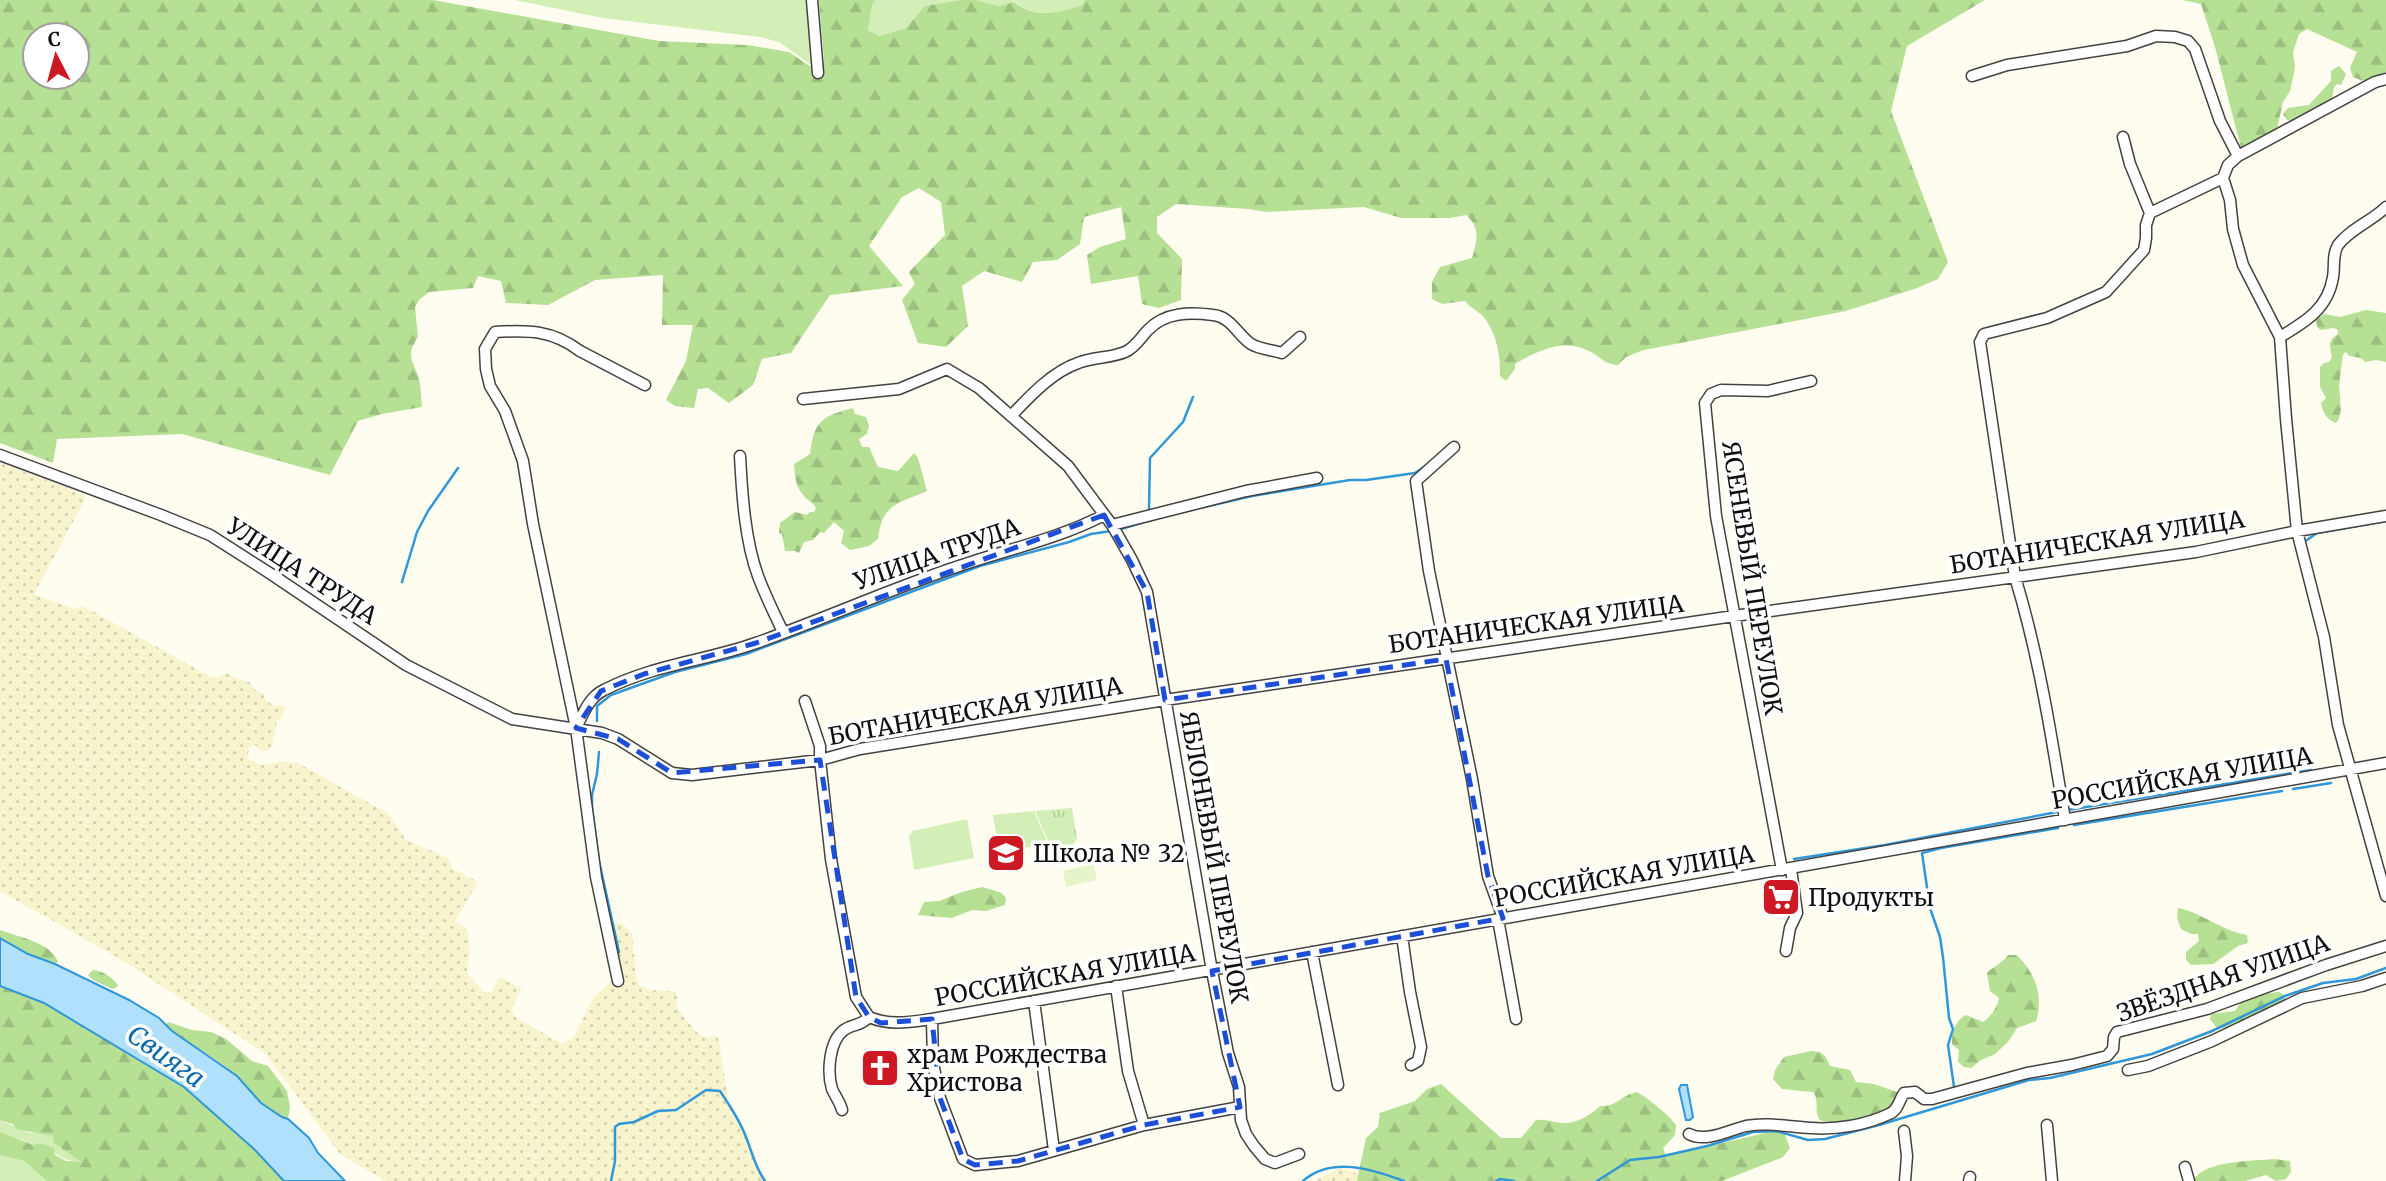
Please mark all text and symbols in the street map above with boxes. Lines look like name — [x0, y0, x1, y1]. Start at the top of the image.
north arrow — [21, 21, 91, 91]
text: С — [47, 26, 62, 52]
street label: ЯСЕНЕВЫЙ ПЕРЕУЛОК — [1715, 439, 1789, 717]
street label: БОТАНИЧЕСКАЯ УЛИЦА — [1947, 503, 2248, 581]
street label: УЛИЦА ТРУДА — [220, 510, 384, 632]
street label: УЛИЦА ТРУДА — [849, 511, 1025, 597]
street label: БОТАНИЧЕСКАЯ УЛИЦА — [1386, 588, 1687, 660]
street label: БОТАНИЧЕСКАЯ УЛИЦА — [825, 670, 1126, 752]
street label: ЯБЛОНЕВЫЙ ПЕРЕУЛОК — [1173, 708, 1255, 1006]
street label: РОССИЙСКАЯ УЛИЦА — [2049, 740, 2316, 816]
school or university icon: Школа № 32 — [985, 832, 1027, 874]
place label: Школа № 32 — [1033, 838, 1185, 869]
street label: РОССИЙСКАЯ УЛИЦА — [1491, 838, 1758, 914]
supermarket icon: Продукты — [1760, 876, 1802, 918]
place label: Продукты — [1808, 882, 1934, 913]
street label: ЗВЁЗДНАЯ УЛИЦА — [2113, 927, 2334, 1029]
street label: РОССИЙСКАЯ УЛИЦА — [932, 937, 1199, 1013]
water label: Свияга — [121, 1017, 211, 1095]
place label: храм Рождества Христова — [907, 1039, 1107, 1098]
church icon: храм Рождества Христова — [859, 1047, 901, 1089]

